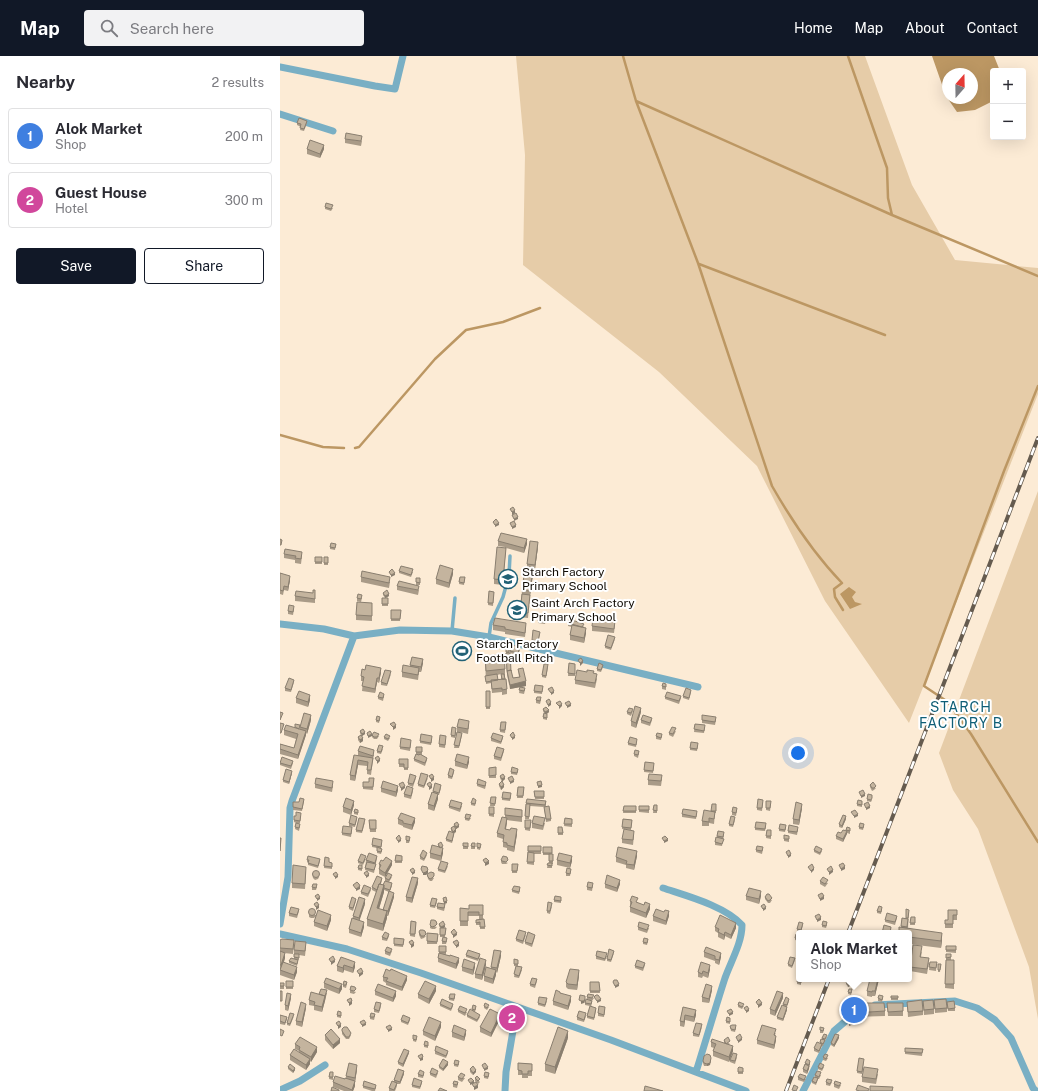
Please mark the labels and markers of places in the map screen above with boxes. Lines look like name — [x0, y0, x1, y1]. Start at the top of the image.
place label: Starch Factory Primary School — [522, 565, 607, 593]
school or university icon: Starch Factory Primary School — [497, 568, 519, 590]
place label: Saint Arch Factory Primary School — [531, 596, 635, 624]
school or university icon: Saint Arch Factory Primary School — [506, 599, 528, 621]
place label: Starch Factory Football Pitch — [476, 637, 559, 665]
sports icon: Starch Factory Football Pitch — [451, 640, 473, 662]
pin: 1 — [841, 995, 867, 1025]
pin: 2 — [499, 1003, 525, 1033]

